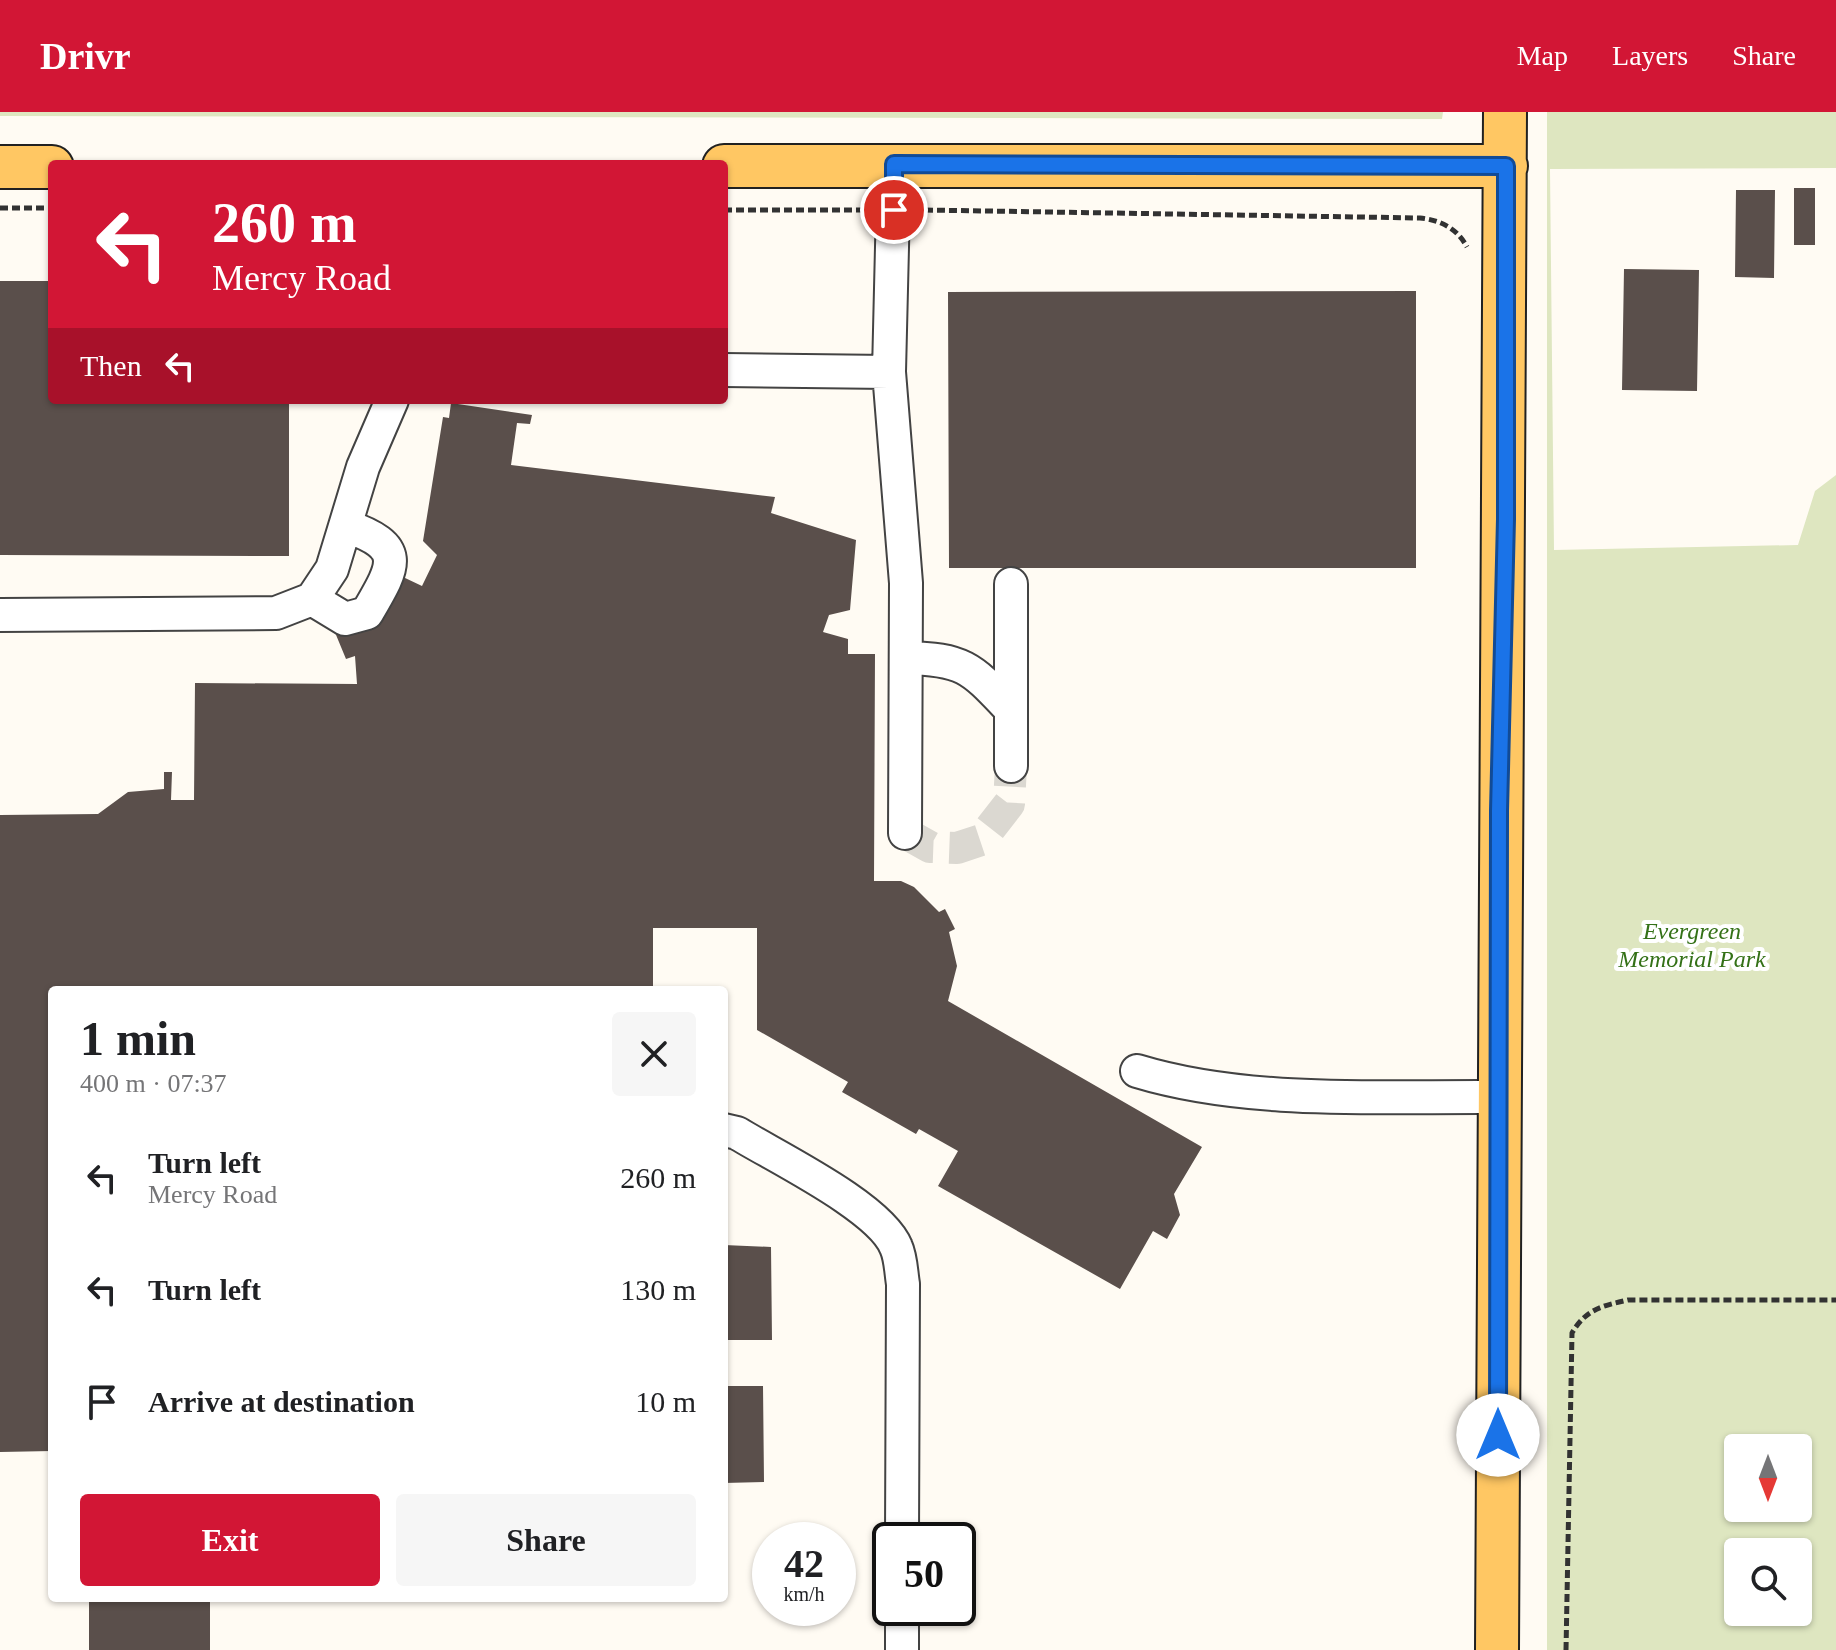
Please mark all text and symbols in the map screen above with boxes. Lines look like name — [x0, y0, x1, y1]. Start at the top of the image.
text: Drivr — [40, 35, 131, 77]
text: Map — [1517, 40, 1568, 71]
text: Layers — [1612, 40, 1688, 71]
text: Share — [1732, 40, 1796, 71]
pin — [860, 176, 928, 244]
icon: arrive — [872, 188, 916, 232]
icon: left — [80, 192, 184, 296]
text: 260 m — [212, 192, 357, 254]
text: Mercy Road — [212, 258, 391, 298]
icon: left — [158, 344, 202, 388]
text: Then — [80, 349, 142, 382]
park label: Evergreen Memorial Park — [1617, 918, 1766, 972]
text: 1 min — [80, 1012, 196, 1065]
button: close — [612, 1012, 696, 1096]
text: 400 m · 07:37 — [80, 1069, 227, 1098]
text: Turn left — [148, 1146, 261, 1179]
icon: left — [80, 1156, 124, 1200]
text: 260 m — [620, 1161, 696, 1194]
text: Mercy Road — [148, 1180, 277, 1209]
icon: left — [80, 1268, 124, 1312]
text: Turn left — [148, 1273, 261, 1306]
text: 130 m — [620, 1273, 696, 1306]
icon: arrive — [80, 1380, 124, 1424]
text: Arrive at destination — [148, 1385, 415, 1418]
text: 10 m — [635, 1385, 696, 1418]
position arrow — [1456, 1393, 1540, 1477]
north arrow — [1724, 1434, 1812, 1522]
map controls — [1724, 1434, 1812, 1626]
button: Exit — [80, 1494, 380, 1586]
button: Share — [396, 1494, 696, 1586]
speed limit sign: 50 — [872, 1522, 976, 1626]
button: search — [1724, 1538, 1812, 1626]
text: 42 — [784, 1541, 824, 1586]
text: km/h — [783, 1583, 825, 1605]

